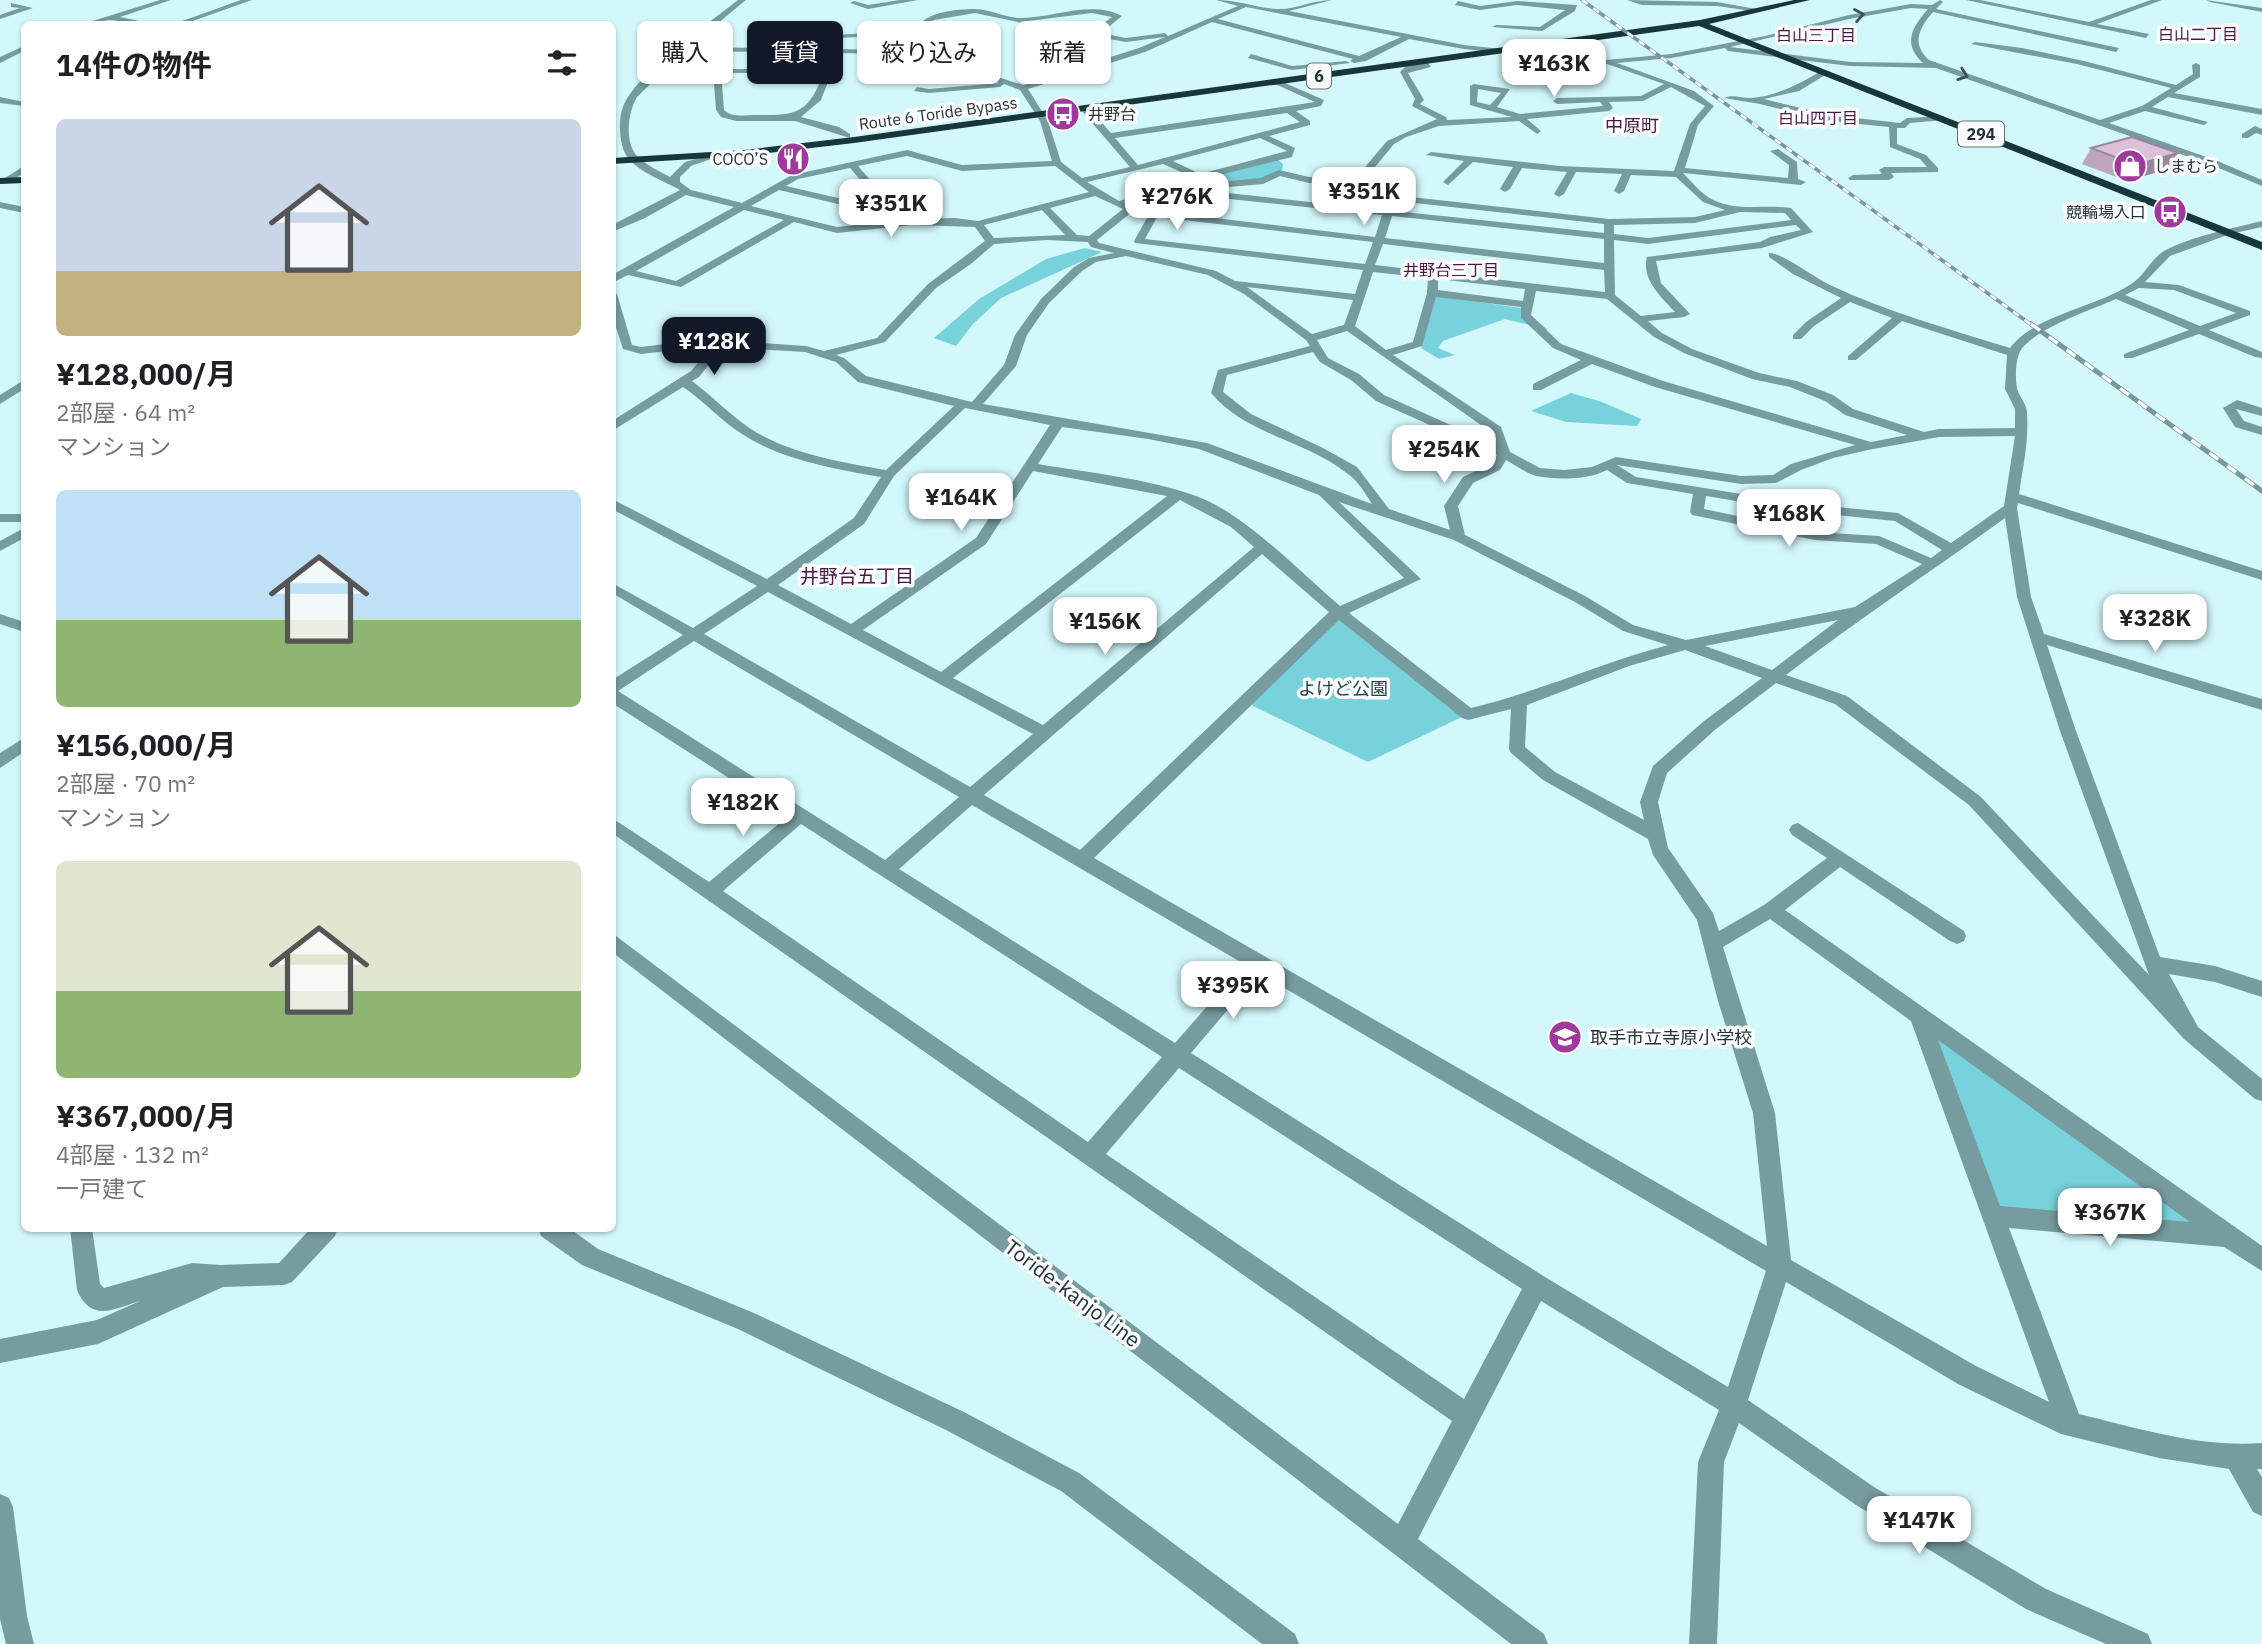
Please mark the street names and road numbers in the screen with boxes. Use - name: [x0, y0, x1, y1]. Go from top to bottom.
- road number: 6: [1307, 64, 1331, 88]
- street label: Route 6 Toride Bypass: [857, 92, 1019, 134]
- road number: 294: [1958, 122, 2004, 146]
- street label: Toride-kanjo Line: [999, 1233, 1147, 1353]

